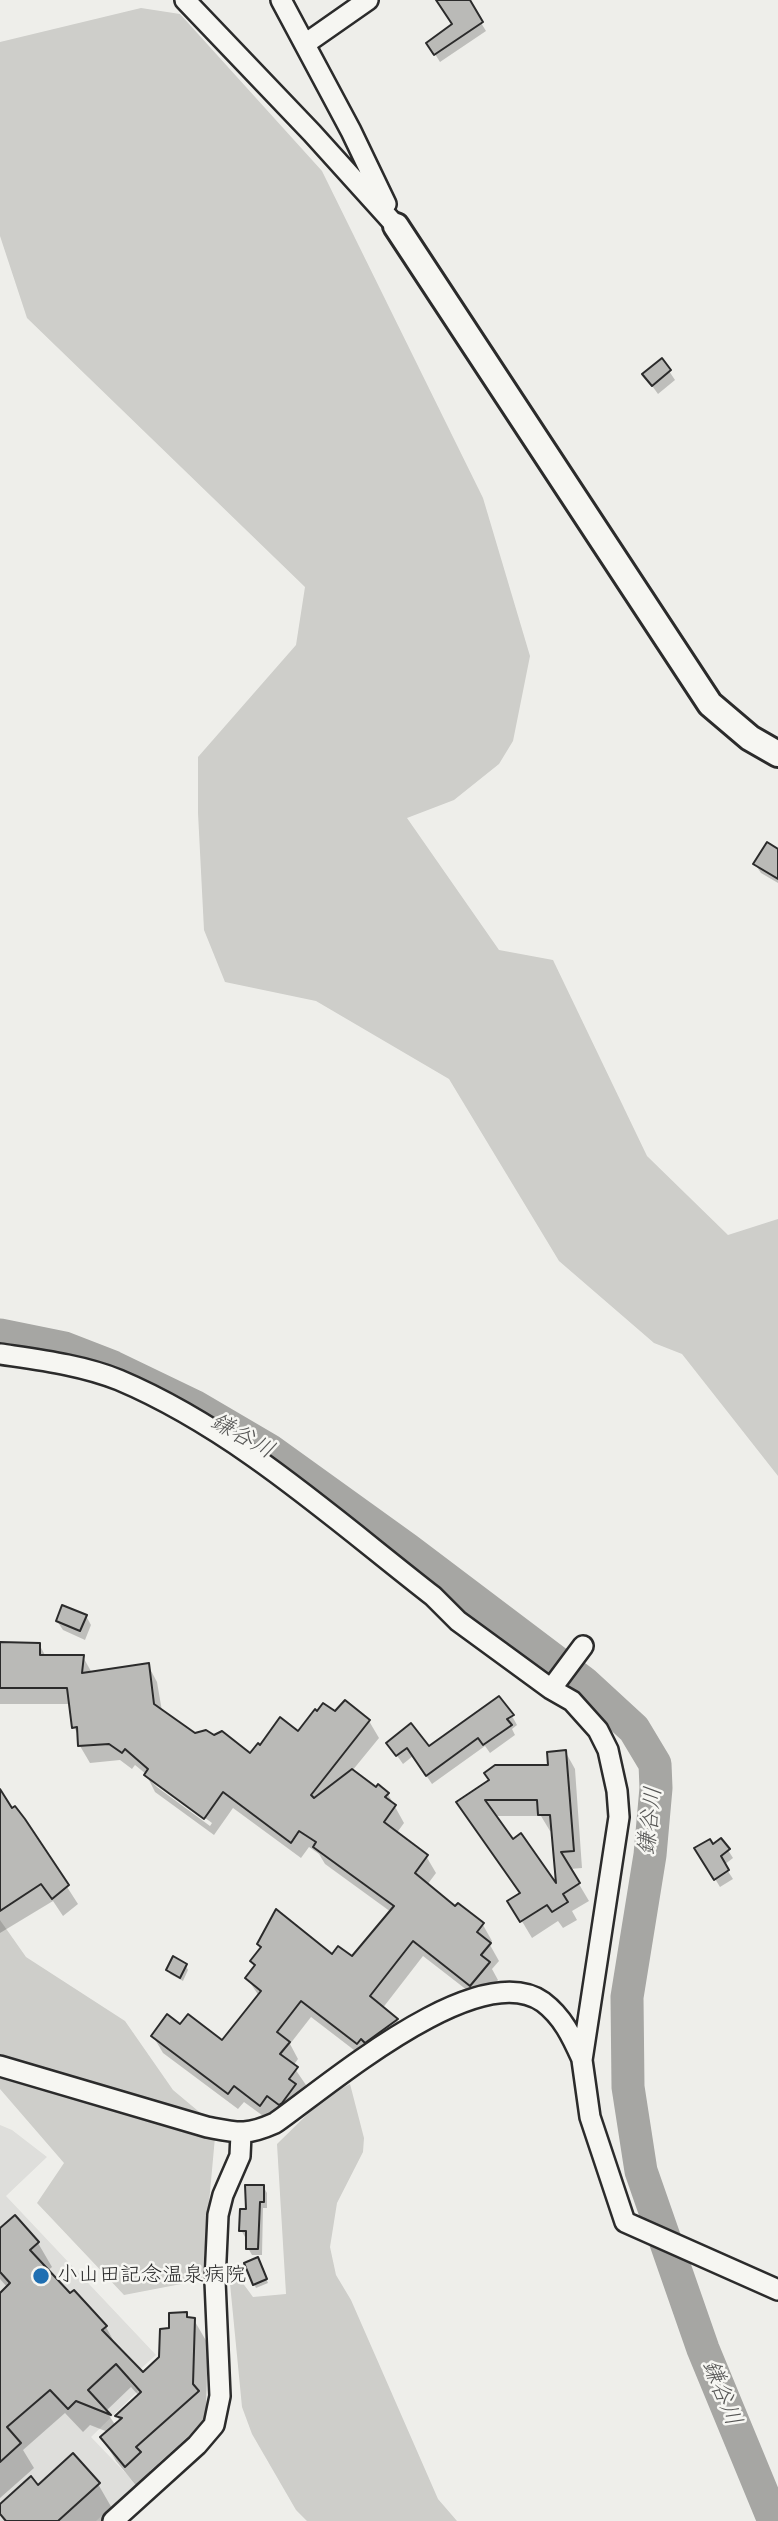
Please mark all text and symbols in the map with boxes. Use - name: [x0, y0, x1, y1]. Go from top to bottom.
- water label: 鎌谷川: [205, 1408, 279, 1466]
- water label: 鎌谷川: [634, 1785, 668, 1857]
- place label: 小山田記念温泉病院: [57, 2263, 246, 2289]
- marker: 小山田記念温泉病院: [31, 2266, 51, 2286]
- water label: 鎌谷川: [695, 2356, 747, 2430]

